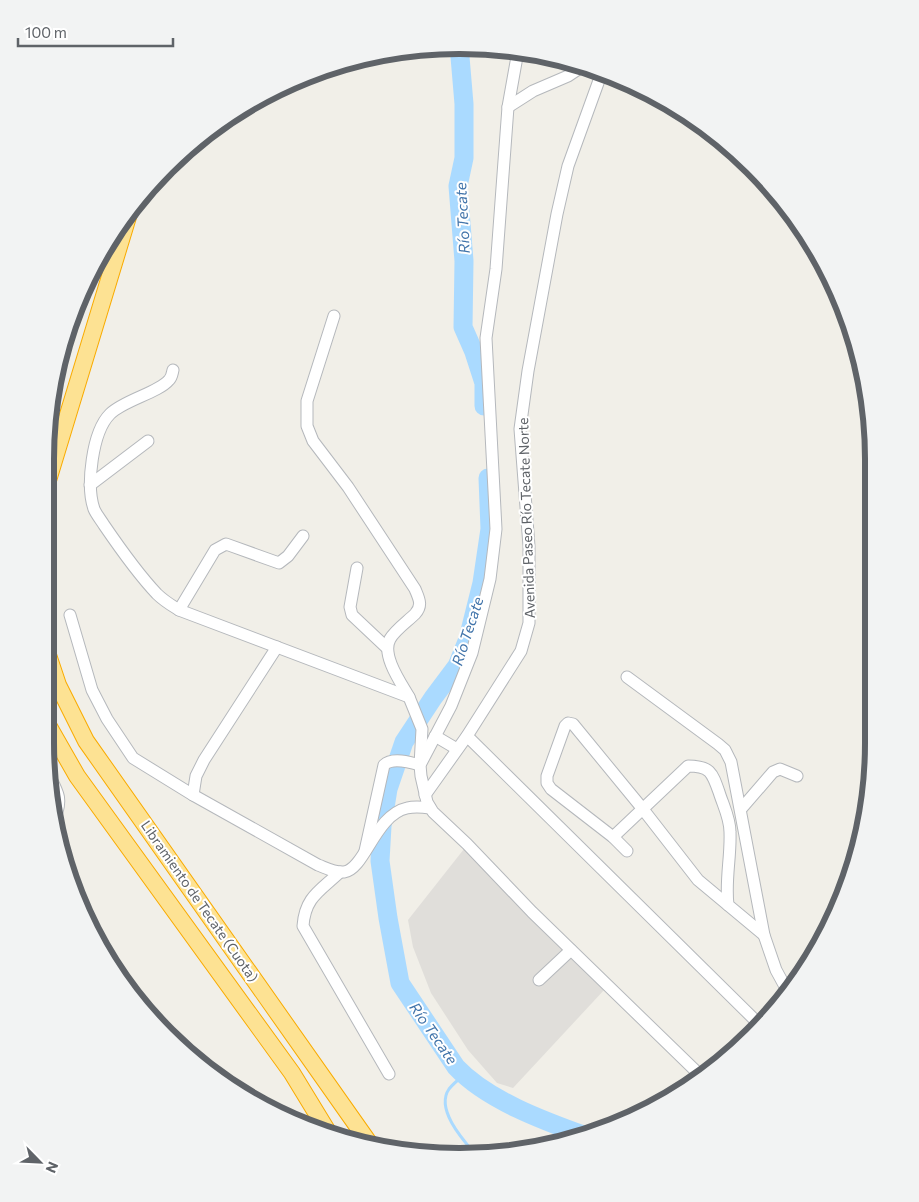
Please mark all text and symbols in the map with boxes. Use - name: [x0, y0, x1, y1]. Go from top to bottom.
- scale bar: [18, 15, 172, 47]
- text: 100 m: [25, 23, 67, 41]
- water label: Río Tecate: [451, 182, 473, 254]
- street label: Avenida Paseo Río Tecate Norte: [514, 417, 538, 619]
- water label: Río Tecate: [447, 594, 487, 668]
- street label: Libramiento de Tecate (Cuota): [138, 817, 262, 985]
- water label: Río Tecate: [406, 999, 462, 1067]
- north arrow: [15, 1137, 65, 1187]
- text: N: [42, 1159, 62, 1176]

